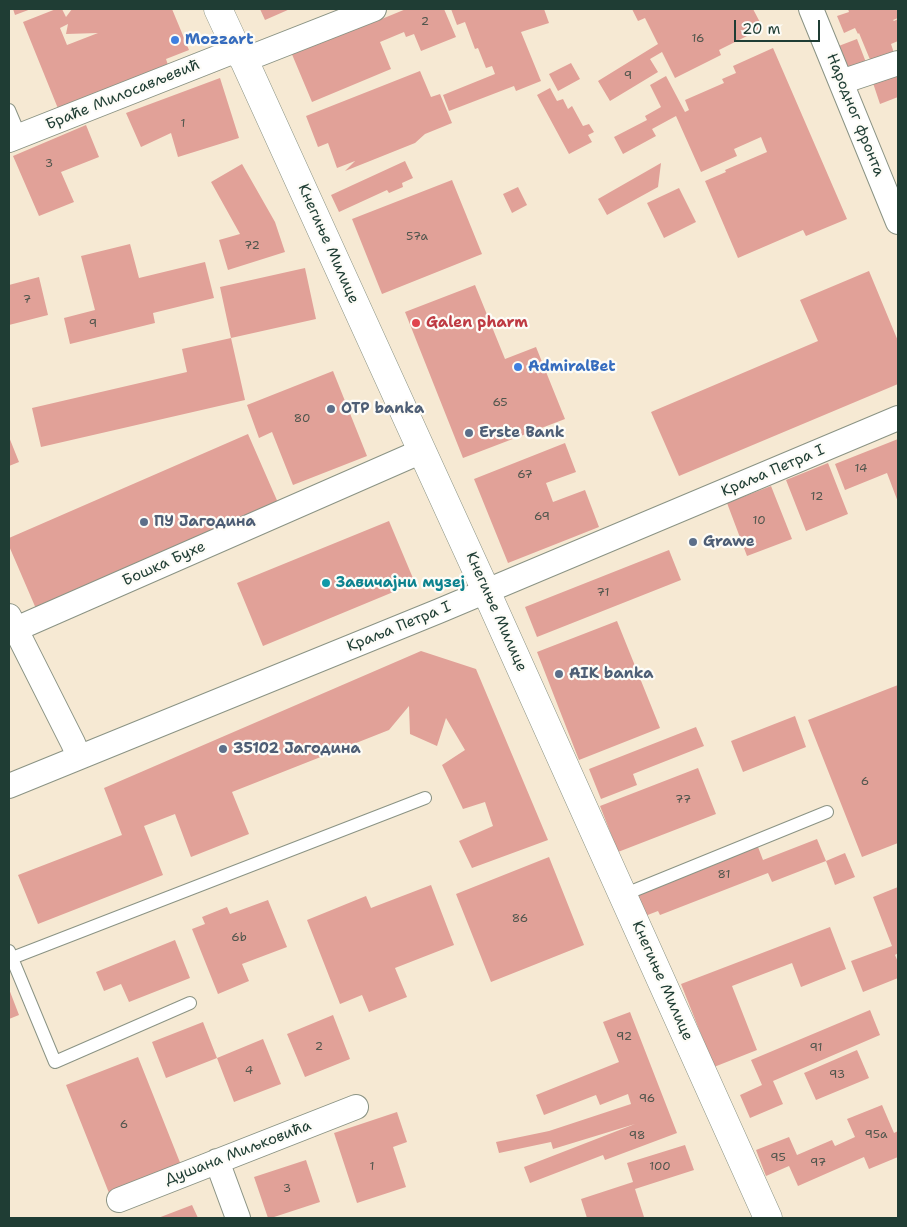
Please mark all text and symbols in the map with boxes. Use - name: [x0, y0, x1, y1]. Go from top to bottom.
- scale bar: [737, 10, 823, 42]
- house number: 2: [421, 15, 429, 29]
- text: 20 m: [742, 19, 781, 39]
- place label: Mozzart: [185, 31, 254, 49]
- house number: 16: [691, 32, 705, 46]
- marker: Mozzart: [169, 34, 181, 46]
- street label: Народног фронта: [822, 51, 888, 179]
- street label: Браће Милосављевић: [43, 56, 203, 134]
- house number: 9: [624, 69, 632, 83]
- house number: 1: [180, 117, 186, 131]
- house number: 3: [45, 157, 53, 171]
- street label: Кнегиње Милице: [294, 181, 362, 307]
- house number: 57a: [406, 230, 428, 244]
- house number: 72: [244, 239, 260, 253]
- house number: 7: [23, 293, 31, 307]
- place label: Galen pharm: [426, 314, 528, 332]
- house number: 9: [89, 317, 97, 331]
- marker: Galen pharm: [410, 317, 422, 329]
- place label: AdmiralBet: [528, 358, 616, 376]
- marker: AdmiralBet: [512, 361, 524, 373]
- house number: 65: [492, 396, 508, 410]
- place label: OTP banka: [341, 400, 424, 418]
- marker: OTP banka: [325, 403, 337, 415]
- house number: 80: [294, 412, 310, 426]
- place label: Erste Bank: [479, 424, 565, 442]
- marker: Erste Bank: [463, 427, 475, 439]
- street label: Краља Петра I: [719, 441, 827, 501]
- house number: 14: [855, 462, 867, 476]
- house number: 67: [517, 468, 533, 482]
- house number: 12: [811, 490, 823, 504]
- house number: 69: [534, 510, 550, 524]
- place label: ПУ Јагодина: [154, 513, 256, 531]
- house number: 10: [752, 514, 766, 528]
- marker: ПУ Јагодина: [138, 516, 150, 528]
- place label: Grawe: [703, 533, 755, 551]
- marker: Grawe: [687, 536, 699, 548]
- street label: Бошка Бухе: [120, 538, 208, 590]
- street label: Кнегиње Милице: [462, 549, 530, 675]
- place label: Завичајни музеј: [336, 574, 465, 592]
- marker: Завичајни музеј: [320, 577, 332, 589]
- house number: 71: [597, 586, 609, 600]
- street label: Краља Петра I: [344, 598, 454, 656]
- place label: AIK banka: [569, 665, 653, 683]
- marker: AIK banka: [553, 668, 565, 680]
- place label: 35102 Јагодина: [233, 740, 361, 758]
- marker: 35102 Јагодина: [217, 743, 229, 755]
- house number: 6: [861, 775, 869, 789]
- house number: 77: [675, 793, 691, 807]
- house number: 81: [718, 868, 730, 882]
- house number: 86: [512, 912, 528, 926]
- street label: Кнегиње Милице: [628, 918, 696, 1044]
- house number: 6b: [231, 931, 247, 945]
- house number: 92: [616, 1030, 632, 1044]
- house number: 2: [315, 1040, 323, 1054]
- house number: 91: [809, 1041, 823, 1055]
- house number: 4: [245, 1064, 253, 1078]
- house number: 93: [829, 1068, 845, 1082]
- house number: 96: [639, 1092, 655, 1106]
- street label: Душана Миљковића: [162, 1117, 314, 1189]
- house number: 6: [120, 1118, 128, 1132]
- house number: 95a: [864, 1128, 888, 1142]
- house number: 98: [629, 1129, 645, 1143]
- house number: 95: [770, 1151, 786, 1165]
- house number: 97: [810, 1156, 826, 1170]
- house number: 1: [369, 1160, 375, 1174]
- house number: 100: [649, 1160, 671, 1174]
- house number: 3: [283, 1182, 291, 1196]

